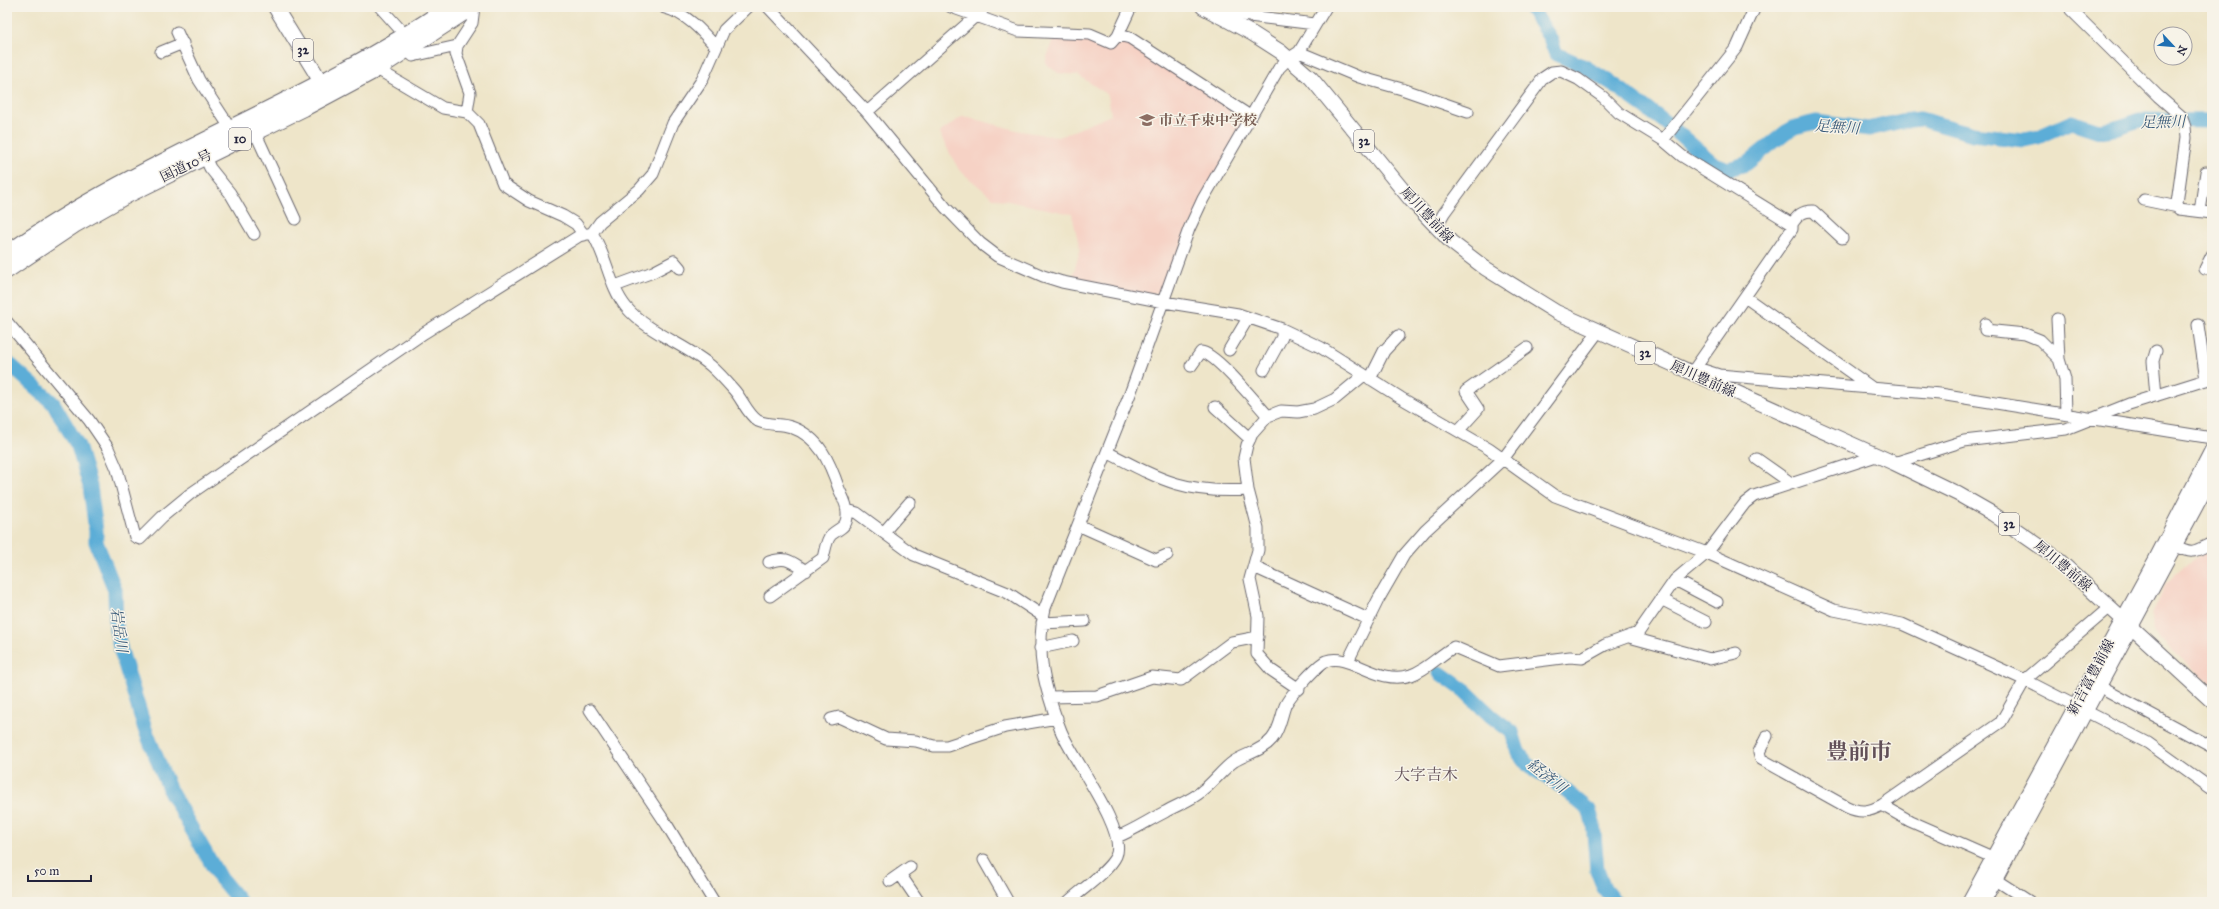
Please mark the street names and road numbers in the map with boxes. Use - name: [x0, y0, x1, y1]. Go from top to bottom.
- road number: 32: [293, 39, 313, 61]
- road number: 10: [229, 128, 251, 150]
- road number: 32: [1354, 130, 1374, 152]
- street label: 国道10号: [157, 146, 215, 186]
- street label: 犀川豊前線: [1397, 184, 1457, 246]
- road number: 32: [1635, 342, 1655, 364]
- street label: 犀川豊前線: [1668, 357, 1738, 401]
- road number: 32: [1999, 513, 2019, 535]
- street label: 犀川豊前線: [2031, 537, 2095, 595]
- street label: 新吉富豊前線: [2064, 636, 2118, 718]

